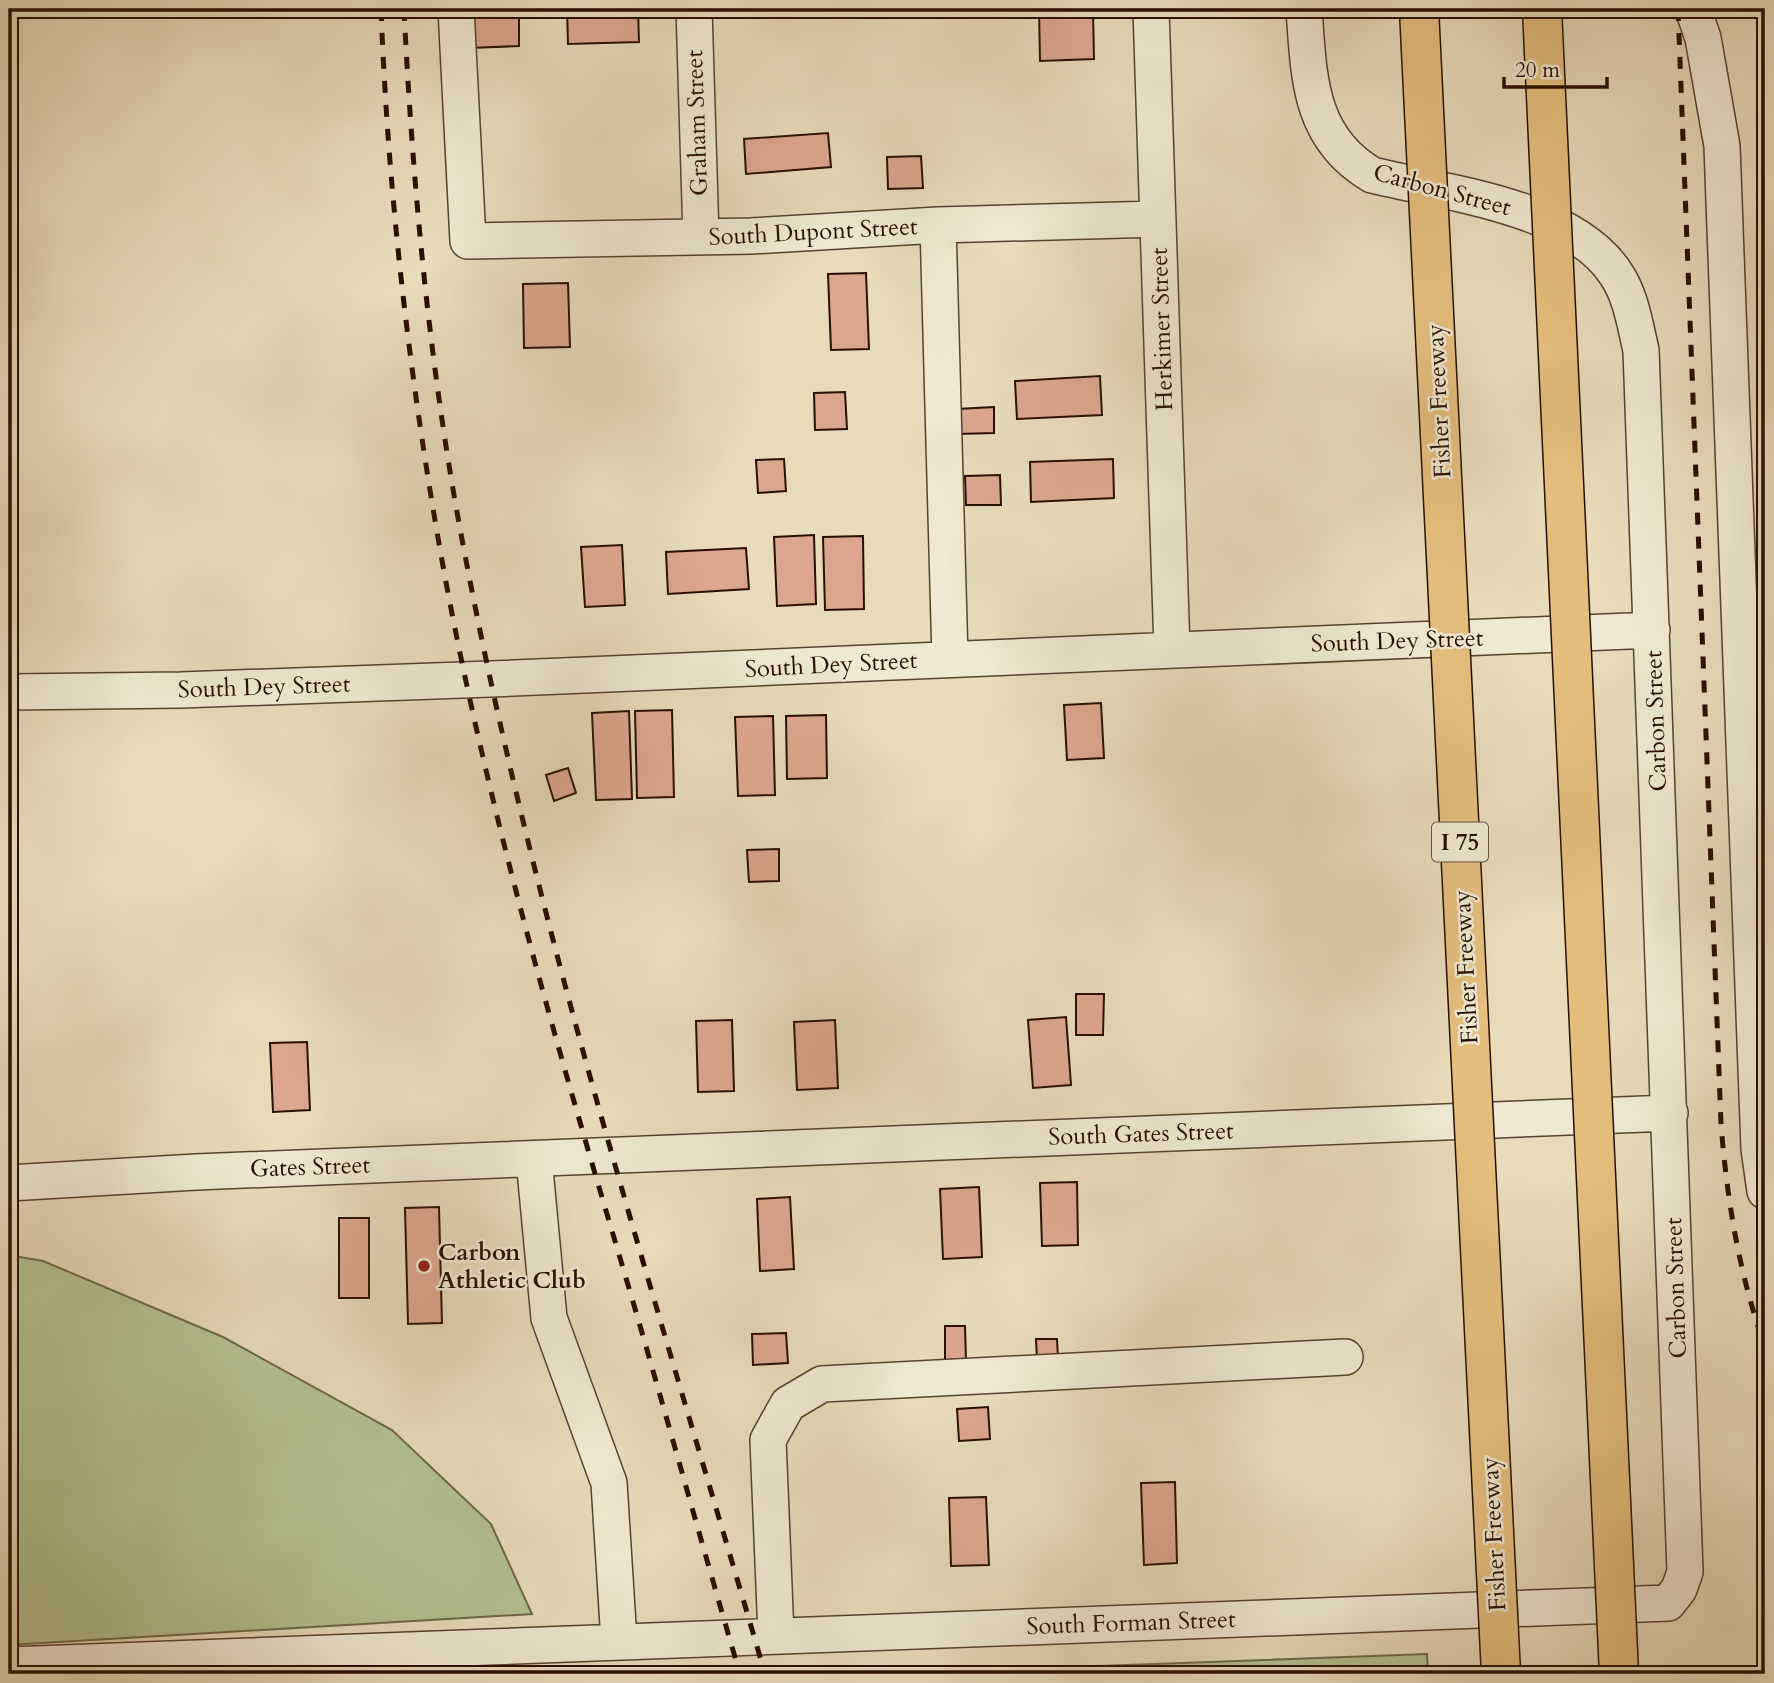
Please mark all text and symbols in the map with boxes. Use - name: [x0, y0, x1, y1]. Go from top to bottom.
- scale bar: [1504, 46, 1608, 90]
- street label: Graham Street: [678, 49, 716, 197]
- text: 20 m: [1515, 56, 1560, 85]
- street label: Carbon Street: [1370, 156, 1515, 224]
- street label: South Dupont Street: [708, 210, 919, 254]
- street label: Herkimer Street: [1143, 246, 1181, 411]
- street label: Fisher Freeway: [1418, 323, 1460, 479]
- street label: South Dey Street: [1310, 621, 1484, 661]
- street label: South Dey Street: [744, 644, 918, 686]
- street label: Carbon Street: [1637, 649, 1675, 792]
- street label: South Dey Street: [177, 667, 351, 707]
- road number: I 75: [1432, 822, 1488, 862]
- street label: Fisher Freeway: [1445, 889, 1487, 1045]
- street label: South Gates Street: [1048, 1114, 1235, 1154]
- street label: Gates Street: [249, 1148, 371, 1186]
- street label: Carbon Street: [1657, 1216, 1695, 1359]
- place label: Carbon Athletic Club: [438, 1236, 586, 1297]
- marker: Carbon Athletic Club: [416, 1258, 432, 1274]
- street label: Fisher Freeway: [1473, 1456, 1515, 1612]
- street label: South Forman Street: [1026, 1603, 1237, 1643]

